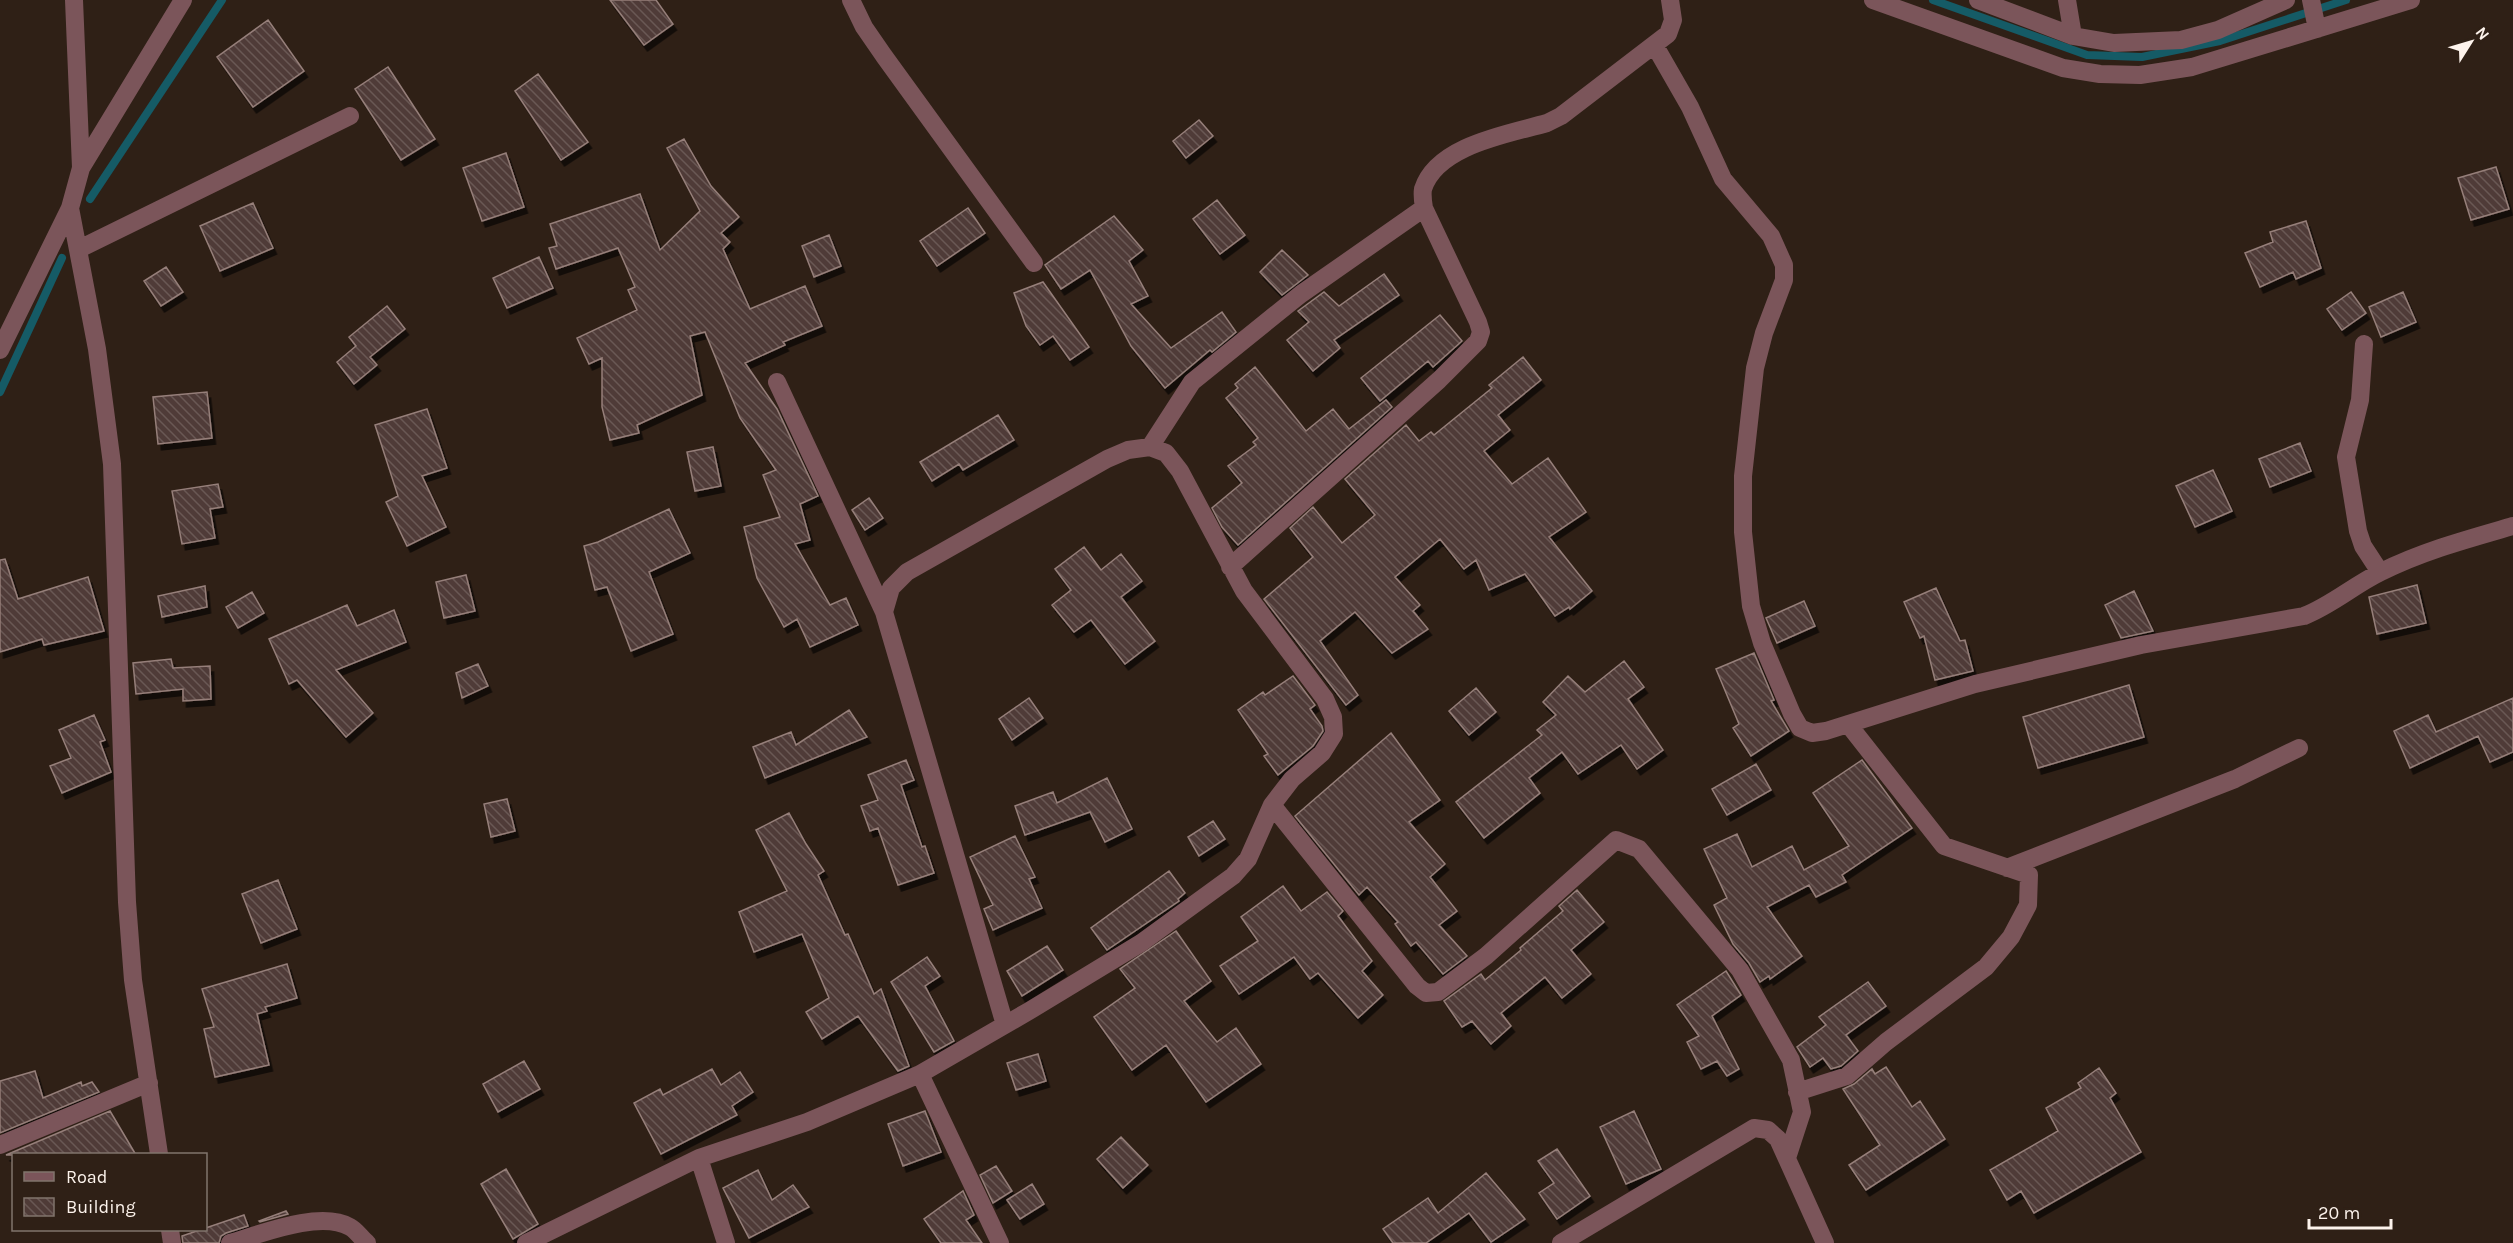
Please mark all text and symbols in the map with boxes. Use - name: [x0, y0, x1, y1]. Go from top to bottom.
- north arrow: [2441, 12, 2501, 72]
- text: N: [2472, 23, 2494, 44]
- legend: [12, 1153, 207, 1231]
- text: Road: [66, 1166, 107, 1188]
- scale bar: [2309, 1192, 2392, 1230]
- text: Building: [66, 1196, 136, 1218]
- text: 20 m: [2318, 1202, 2360, 1224]

